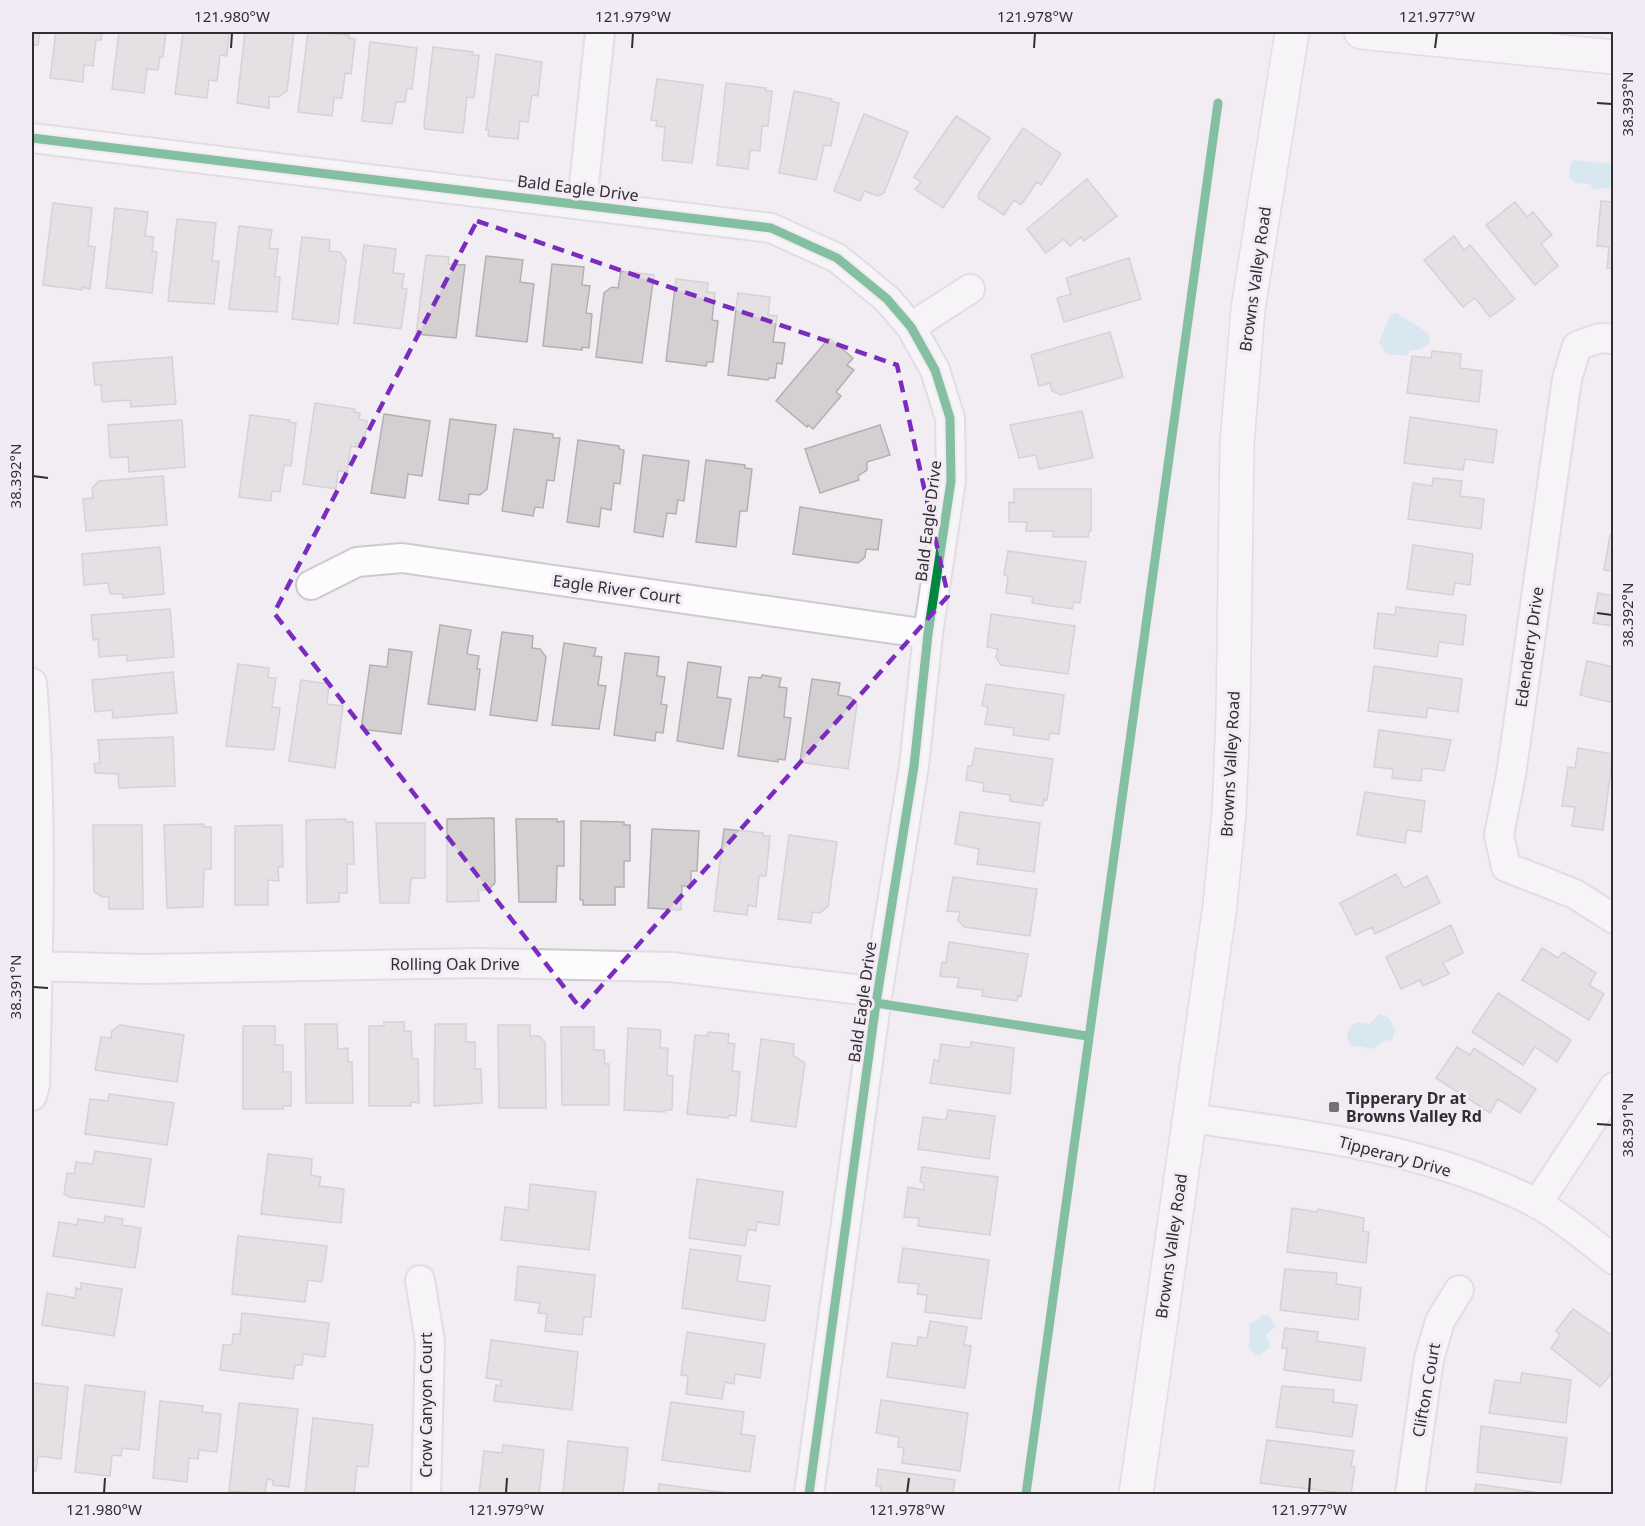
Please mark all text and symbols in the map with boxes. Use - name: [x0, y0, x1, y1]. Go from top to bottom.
- text: 121.980°W: [194, 6, 270, 26]
- text: 121.979°W: [595, 6, 671, 26]
- text: 121.978°W: [997, 6, 1073, 26]
- text: 121.977°W: [1399, 6, 1475, 26]
- text: 38.393°N: [1617, 72, 1637, 136]
- street label: Bald Eagle Drive: [516, 170, 640, 206]
- street label: Browns Valley Road: [1234, 205, 1276, 353]
- text: 38.392°N: [5, 444, 25, 508]
- street label: Bald Eagle Drive: [910, 459, 946, 583]
- street label: Eagle River Court: [552, 569, 683, 609]
- text: 38.392°N: [1617, 583, 1637, 647]
- street label: Edenderry Drive: [1510, 585, 1548, 709]
- street label: Browns Valley Road: [1215, 690, 1245, 838]
- street label: Bald Eagle Drive: [843, 940, 881, 1064]
- street label: Rolling Oak Drive: [390, 953, 520, 975]
- text: 38.391°N: [5, 955, 25, 1019]
- place label: Tipperary Dr at Browns Valley Rd: [1346, 1087, 1482, 1127]
- text: 38.391°N: [1617, 1093, 1637, 1157]
- marker: Tipperary Dr at Browns Valley Rd: [1327, 1100, 1341, 1114]
- street label: Tipperary Drive: [1336, 1130, 1454, 1182]
- street label: Browns Valley Road: [1150, 1172, 1192, 1320]
- street label: Crow Canyon Court: [415, 1332, 437, 1478]
- street label: Clifton Court: [1407, 1341, 1445, 1439]
- text: 121.980°W: [66, 1499, 142, 1519]
- text: 121.979°W: [468, 1499, 544, 1519]
- text: 121.978°W: [869, 1499, 945, 1519]
- text: 121.977°W: [1271, 1499, 1347, 1519]

